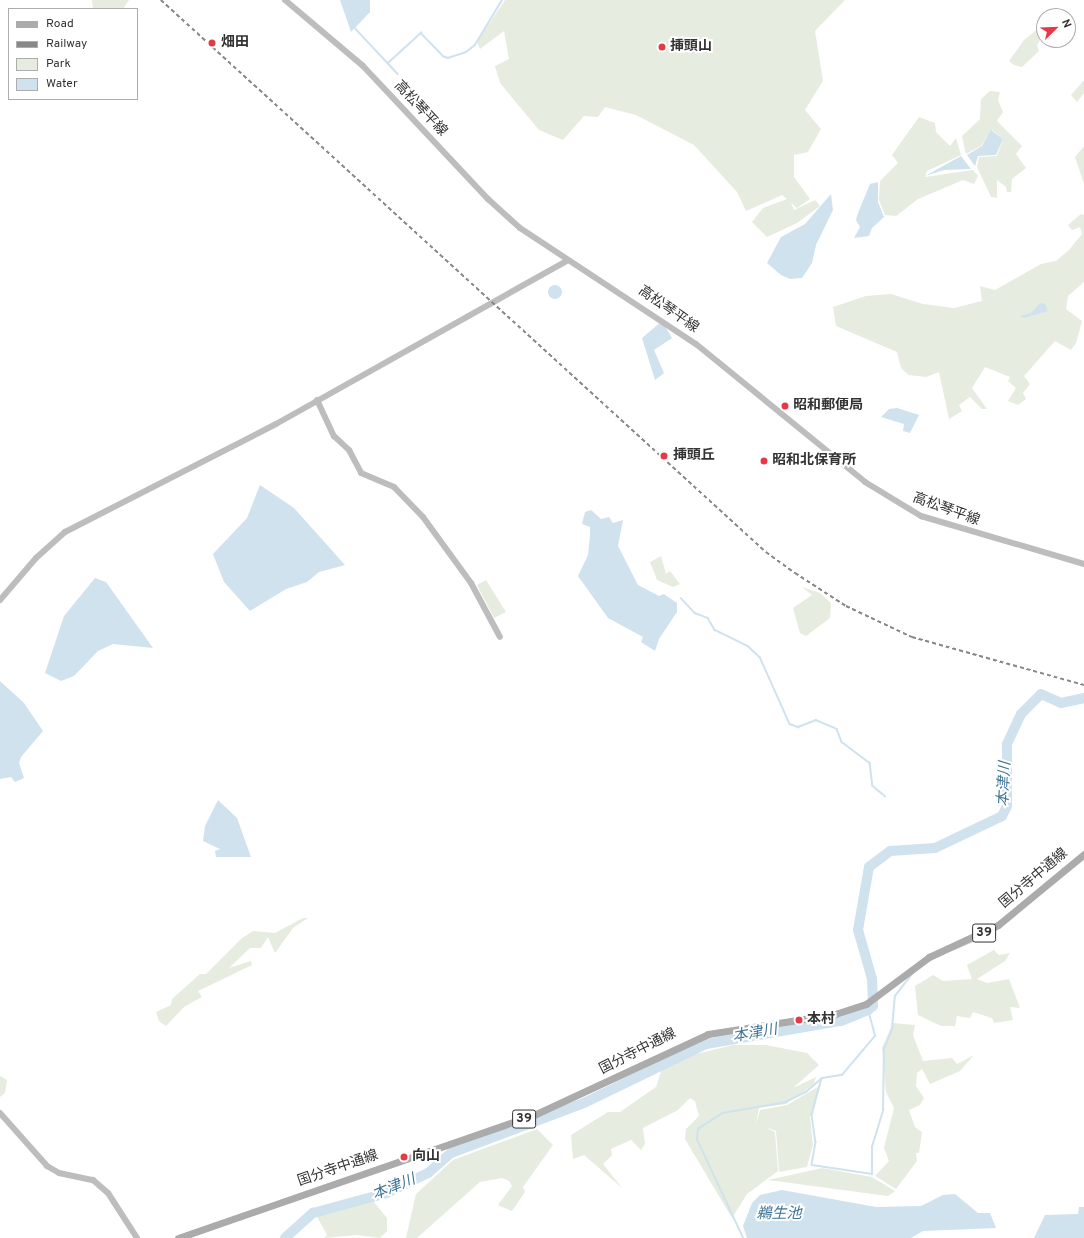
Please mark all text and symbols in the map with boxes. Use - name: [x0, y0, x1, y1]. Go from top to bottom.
- legend: [8, 8, 138, 100]
- north arrow: [1036, 8, 1076, 48]
- text: Road: [46, 16, 74, 32]
- text: N: [1058, 17, 1074, 30]
- place label: 畑田: [221, 35, 249, 51]
- text: Railway: [46, 36, 87, 52]
- marker: 畑田: [206, 37, 218, 49]
- place label: 挿頭山: [670, 39, 712, 55]
- marker: 挿頭山: [657, 42, 667, 52]
- text: Park: [46, 56, 71, 72]
- text: Water: [46, 76, 78, 92]
- street label: 高松琴平線: [390, 78, 450, 140]
- street label: 高松琴平線: [635, 283, 701, 337]
- place label: 昭和郵便局: [793, 398, 863, 414]
- marker: 昭和郵便局: [780, 401, 790, 411]
- place label: 挿頭丘: [673, 448, 715, 464]
- marker: 挿頭丘: [658, 450, 670, 462]
- place label: 昭和北保育所: [772, 453, 856, 469]
- marker: 昭和北保育所: [759, 456, 769, 466]
- street label: 高松琴平線: [910, 490, 982, 530]
- water label: 本津川: [995, 761, 1015, 807]
- street label: 国分寺中通線: [996, 846, 1072, 912]
- road number: 39: [972, 922, 996, 944]
- place label: 本村: [807, 1012, 835, 1028]
- marker: 本村: [794, 1015, 804, 1025]
- water label: 本津川: [731, 1021, 779, 1047]
- street label: 国分寺中通線: [597, 1025, 679, 1079]
- road number: 39: [512, 1108, 536, 1130]
- street label: 国分寺中通線: [296, 1147, 380, 1191]
- place label: 向山: [412, 1149, 440, 1165]
- marker: 向山: [399, 1152, 409, 1162]
- water label: 本津川: [370, 1171, 418, 1205]
- water label: 鵜生池: [757, 1206, 801, 1224]

